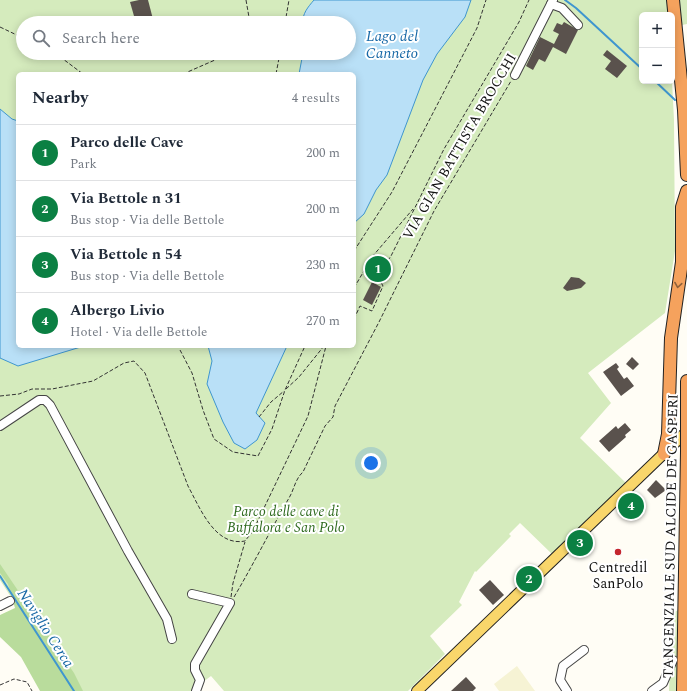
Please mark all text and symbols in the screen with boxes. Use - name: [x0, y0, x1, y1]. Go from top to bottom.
- map controls: [639, 12, 675, 84]
- button: +: [639, 12, 675, 48]
- search box: [16, 16, 356, 60]
- water label: Lago del Canneto: [366, 25, 418, 65]
- icon: search: [30, 27, 52, 49]
- text: Search here: [62, 27, 140, 50]
- button: −: [639, 48, 675, 84]
- street label: VIA GIAN BATTISTA BROCCHI: [397, 49, 522, 243]
- text: Nearby: [32, 85, 88, 111]
- text: 4 results: [292, 88, 340, 108]
- text: Parco delle Cave: [70, 131, 183, 154]
- text: 1: [41, 143, 49, 163]
- text: 200 m: [306, 143, 340, 163]
- text: Park: [70, 154, 97, 174]
- text: Via Bettole n 31: [70, 187, 182, 210]
- text: 2: [41, 199, 49, 219]
- text: 200 m: [306, 199, 340, 219]
- text: Bus stop · Via delle Bettole: [70, 210, 224, 230]
- text: Via Bettole n 54: [70, 243, 182, 266]
- pin: 1: [365, 254, 391, 284]
- text: 3: [41, 255, 49, 275]
- text: 230 m: [306, 255, 340, 275]
- text: Bus stop · Via delle Bettole: [70, 266, 224, 286]
- one-way arrow: [674, 282, 683, 288]
- text: Albergo Livio: [70, 299, 164, 322]
- text: 4: [41, 311, 49, 331]
- text: 270 m: [306, 311, 340, 331]
- text: Hotel · Via delle Bettole: [70, 322, 207, 342]
- street label: TANGENZIALE SUD ALCIDE DE GASPERI: [658, 394, 683, 678]
- your location: [361, 453, 381, 473]
- pin: 4: [618, 491, 644, 521]
- park label: Parco delle cave di Buffalora e San Polo: [227, 501, 345, 538]
- pin: 3: [567, 528, 593, 558]
- marker: Centredil SanPolo: [613, 547, 623, 557]
- place label: Centredil SanPolo: [589, 557, 647, 594]
- pin: 2: [516, 564, 542, 594]
- water label: Naviglio Cerca: [11, 584, 80, 673]

